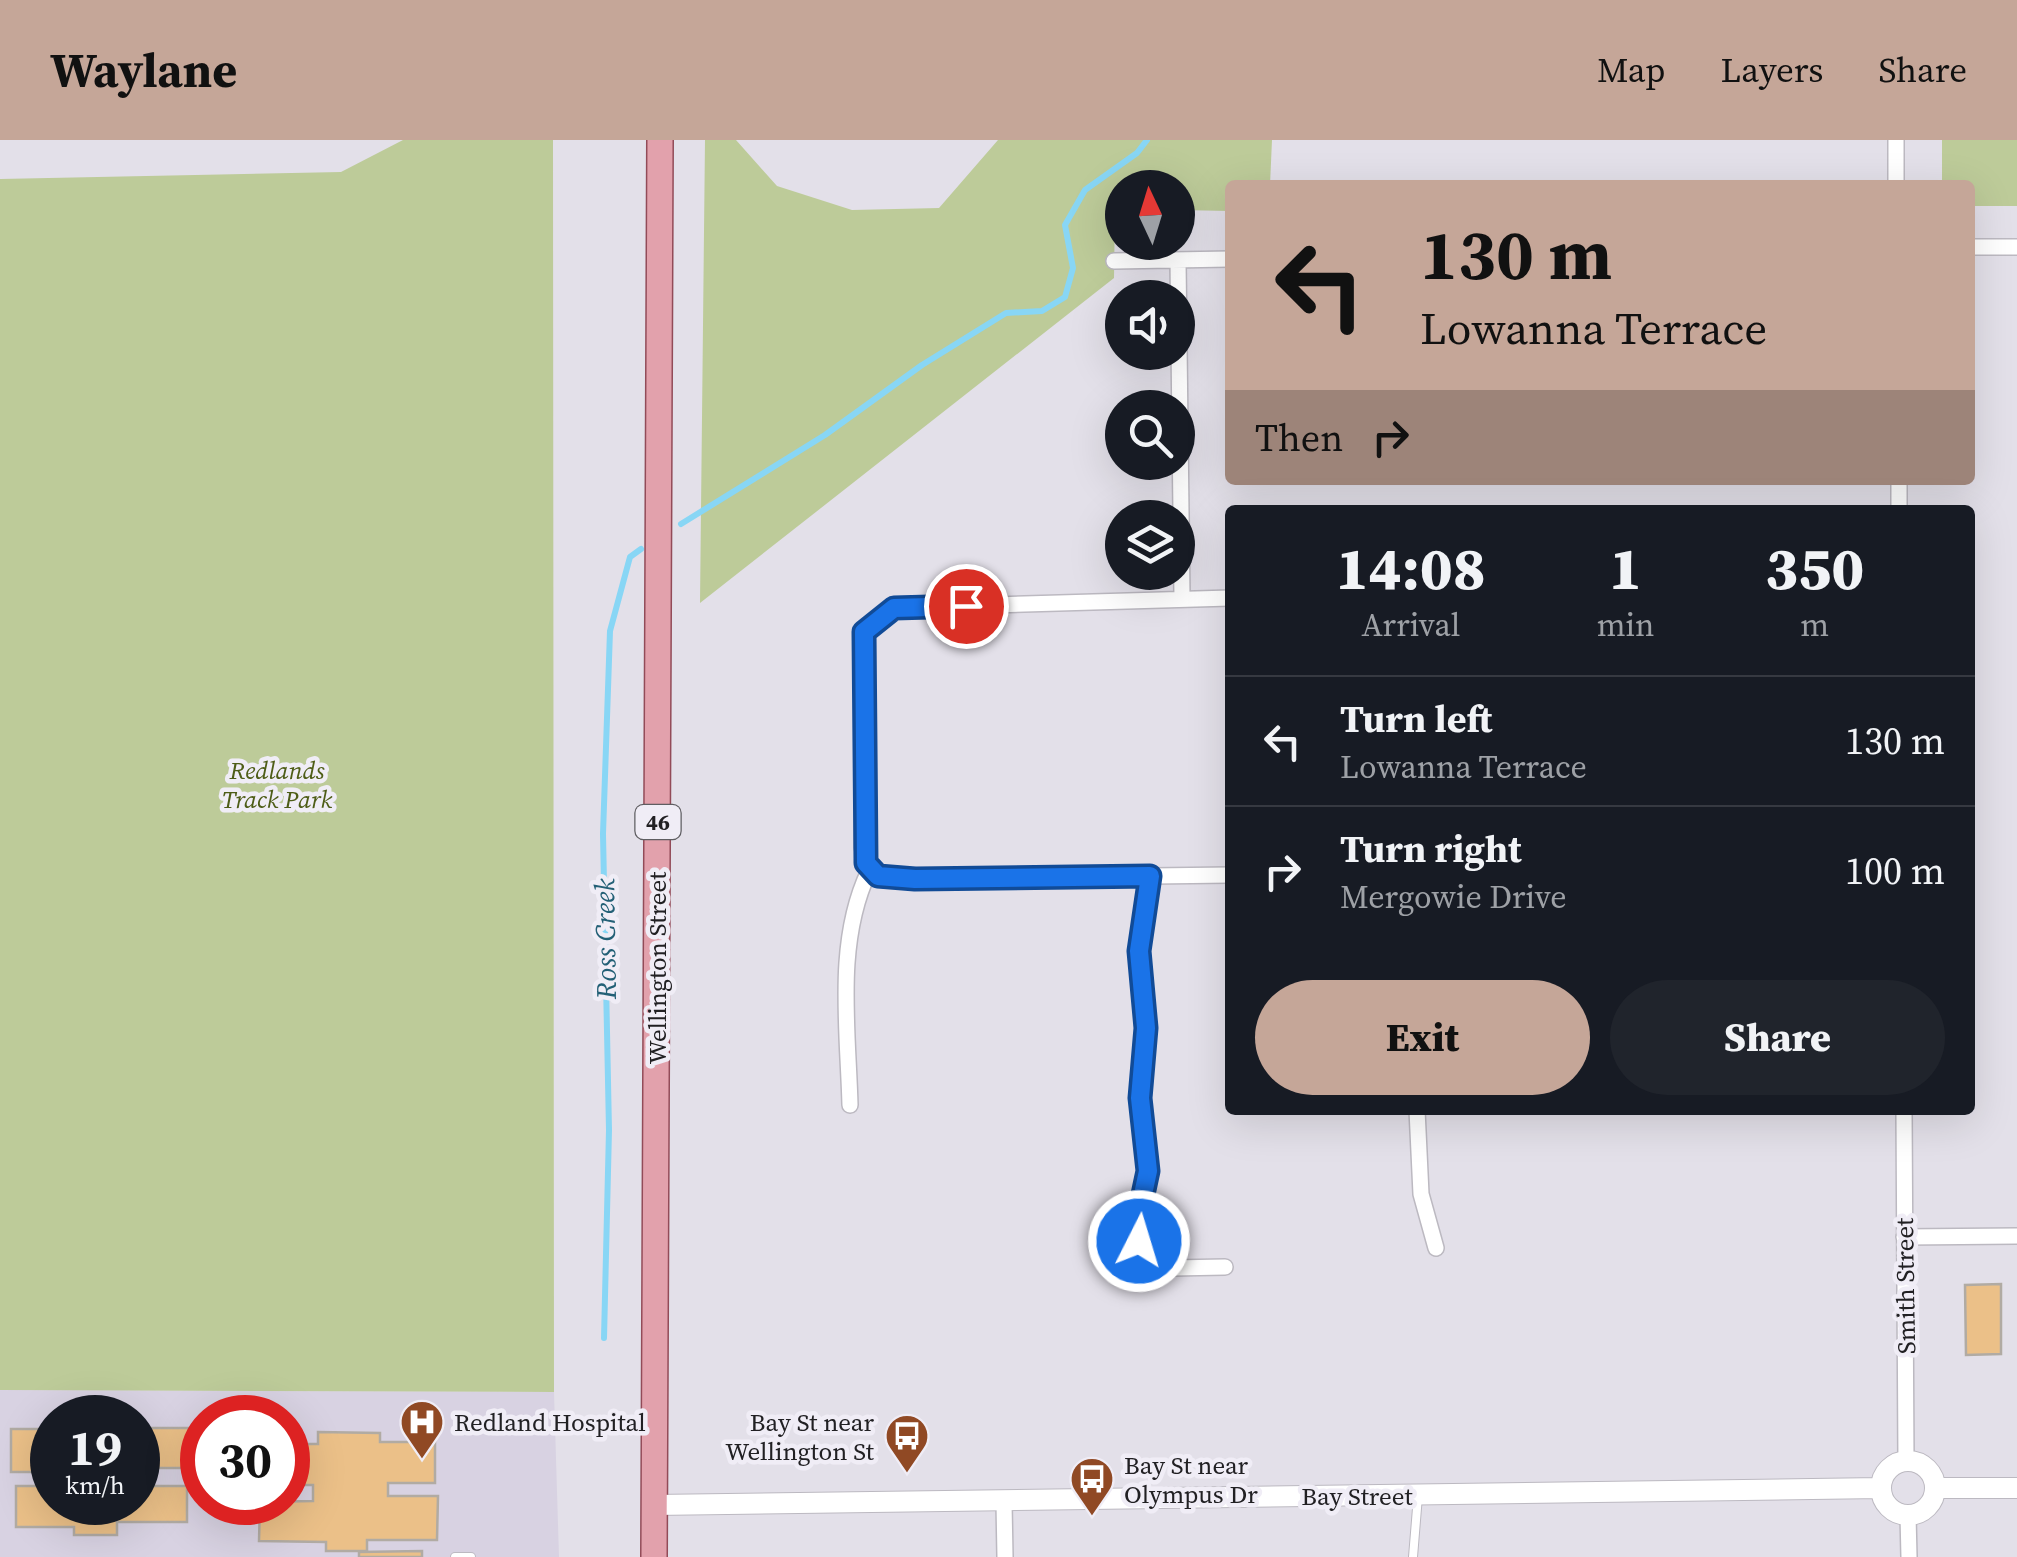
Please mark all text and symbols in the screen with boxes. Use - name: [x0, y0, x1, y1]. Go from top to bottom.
- text: Waylane: [50, 37, 237, 103]
- text: Map: [1597, 46, 1665, 94]
- text: Layers: [1720, 46, 1823, 94]
- text: Share: [1878, 46, 1967, 94]
- north arrow: [1105, 170, 1195, 260]
- map controls: [1105, 170, 1195, 590]
- text: 130 m: [1420, 206, 1612, 302]
- icon: left: [1255, 220, 1385, 350]
- button: sound: [1105, 280, 1195, 370]
- text: Lowanna Terrace: [1420, 297, 1767, 359]
- button: search: [1105, 390, 1195, 480]
- icon: right: [1363, 410, 1418, 465]
- text: Then: [1255, 412, 1343, 464]
- button: layers: [1105, 500, 1195, 590]
- text: 14:08: [1336, 527, 1486, 609]
- text: 1: [1609, 527, 1642, 609]
- text: 350: [1765, 527, 1864, 609]
- pin: [924, 564, 1009, 649]
- icon: arrive: [939, 579, 994, 634]
- text: Arrival: [1361, 603, 1460, 647]
- text: min: [1597, 603, 1654, 647]
- text: m: [1800, 603, 1829, 647]
- text: Turn left: [1340, 693, 1492, 745]
- icon: left: [1255, 714, 1310, 769]
- text: 130 m: [1845, 715, 1945, 767]
- text: Lowanna Terrace: [1340, 745, 1587, 789]
- park label: Redlands Track Park: [222, 753, 332, 816]
- road number: 46: [636, 805, 680, 839]
- text: Turn right: [1340, 823, 1522, 875]
- icon: right: [1255, 844, 1310, 899]
- text: 100 m: [1845, 845, 1945, 897]
- street label: Wellington Street: [640, 871, 674, 1064]
- text: Mergowie Drive: [1340, 875, 1567, 919]
- water label: Ross Creek: [585, 877, 625, 1001]
- button: Exit: [1255, 980, 1590, 1095]
- button: Share: [1610, 980, 1945, 1095]
- position arrow: [1087, 1189, 1191, 1293]
- street label: Smith Street: [1887, 1217, 1923, 1354]
- speed limit sign: 30: [180, 1395, 310, 1525]
- hospital icon: Redland Hospital: [399, 1399, 445, 1460]
- place label: Redland Hospital: [454, 1405, 646, 1439]
- place label: Bay St near Wellington St: [725, 1405, 875, 1468]
- text: 19: [68, 1413, 122, 1482]
- bus stop icon: Bay St near Wellington St: [884, 1413, 930, 1474]
- place label: Bay St near Olympus Dr: [1124, 1448, 1258, 1511]
- bus stop icon: Bay St near Olympus Dr: [1069, 1456, 1115, 1517]
- text: km/h: [65, 1468, 125, 1502]
- street label: Bay Street: [1301, 1479, 1414, 1513]

